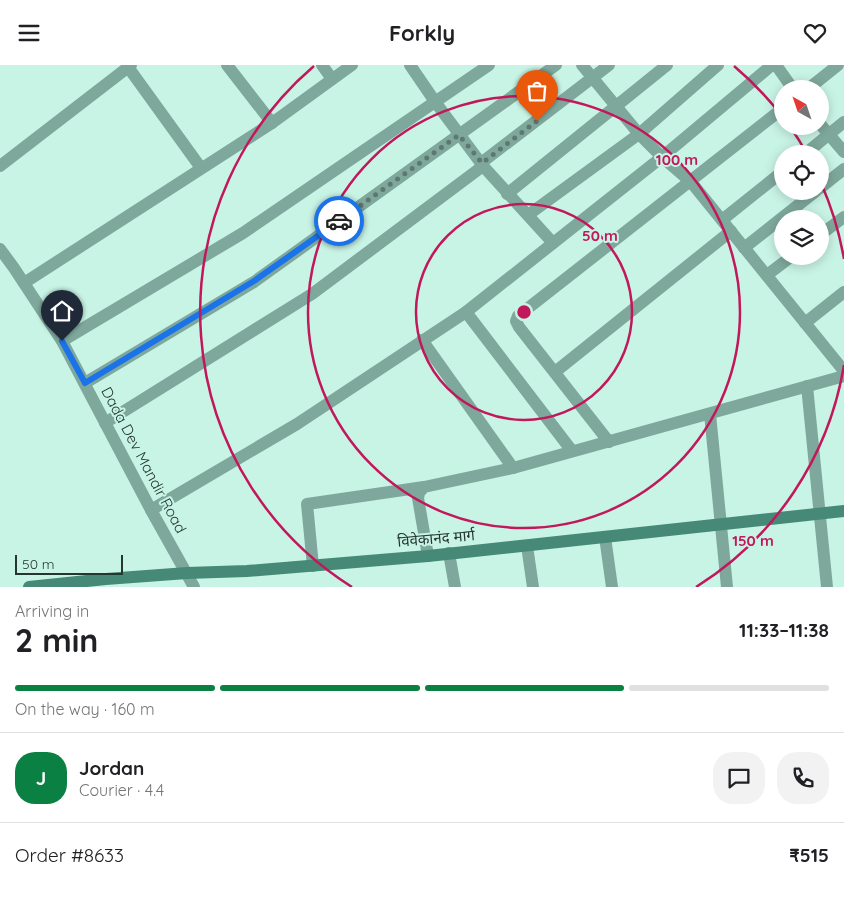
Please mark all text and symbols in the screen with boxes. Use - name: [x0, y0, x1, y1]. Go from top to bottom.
- icon: menu: [15, 19, 43, 47]
- text: Forkly: [389, 19, 455, 47]
- icon: heart: [801, 19, 829, 47]
- pin: [516, 70, 558, 121]
- icon: bag: [523, 77, 551, 105]
- north arrow: [774, 80, 829, 135]
- map controls: [774, 80, 829, 265]
- button: locate: [774, 145, 829, 200]
- text: 100 m: [656, 150, 698, 169]
- courier: [314, 196, 364, 246]
- icon: car: [325, 207, 353, 235]
- button: layers: [774, 210, 829, 265]
- text: 50 m: [582, 226, 618, 245]
- pin: [41, 290, 83, 341]
- icon: home: [48, 297, 76, 325]
- centre of rings: [515, 303, 533, 321]
- street label: Dada Dev Mandir Road: [97, 384, 191, 536]
- street label: विवेकानंद मार्ग: [396, 525, 477, 551]
- text: 150 m: [732, 531, 774, 550]
- scale bar: [15, 552, 122, 575]
- text: 50 m: [22, 555, 55, 573]
- text: Arriving in: [15, 601, 89, 621]
- text: 11:33–11:38: [739, 618, 829, 642]
- text: 2 min: [15, 620, 98, 660]
- text: On the way · 160 m: [15, 699, 155, 719]
- button: chat: [713, 752, 765, 804]
- button: phone: [777, 752, 829, 804]
- text: Jordan: [79, 756, 144, 780]
- text: J: [36, 766, 46, 790]
- text: Courier · 4.4: [79, 780, 164, 800]
- text: Order #8633: [15, 843, 124, 867]
- text: ₹515: [789, 843, 829, 867]

